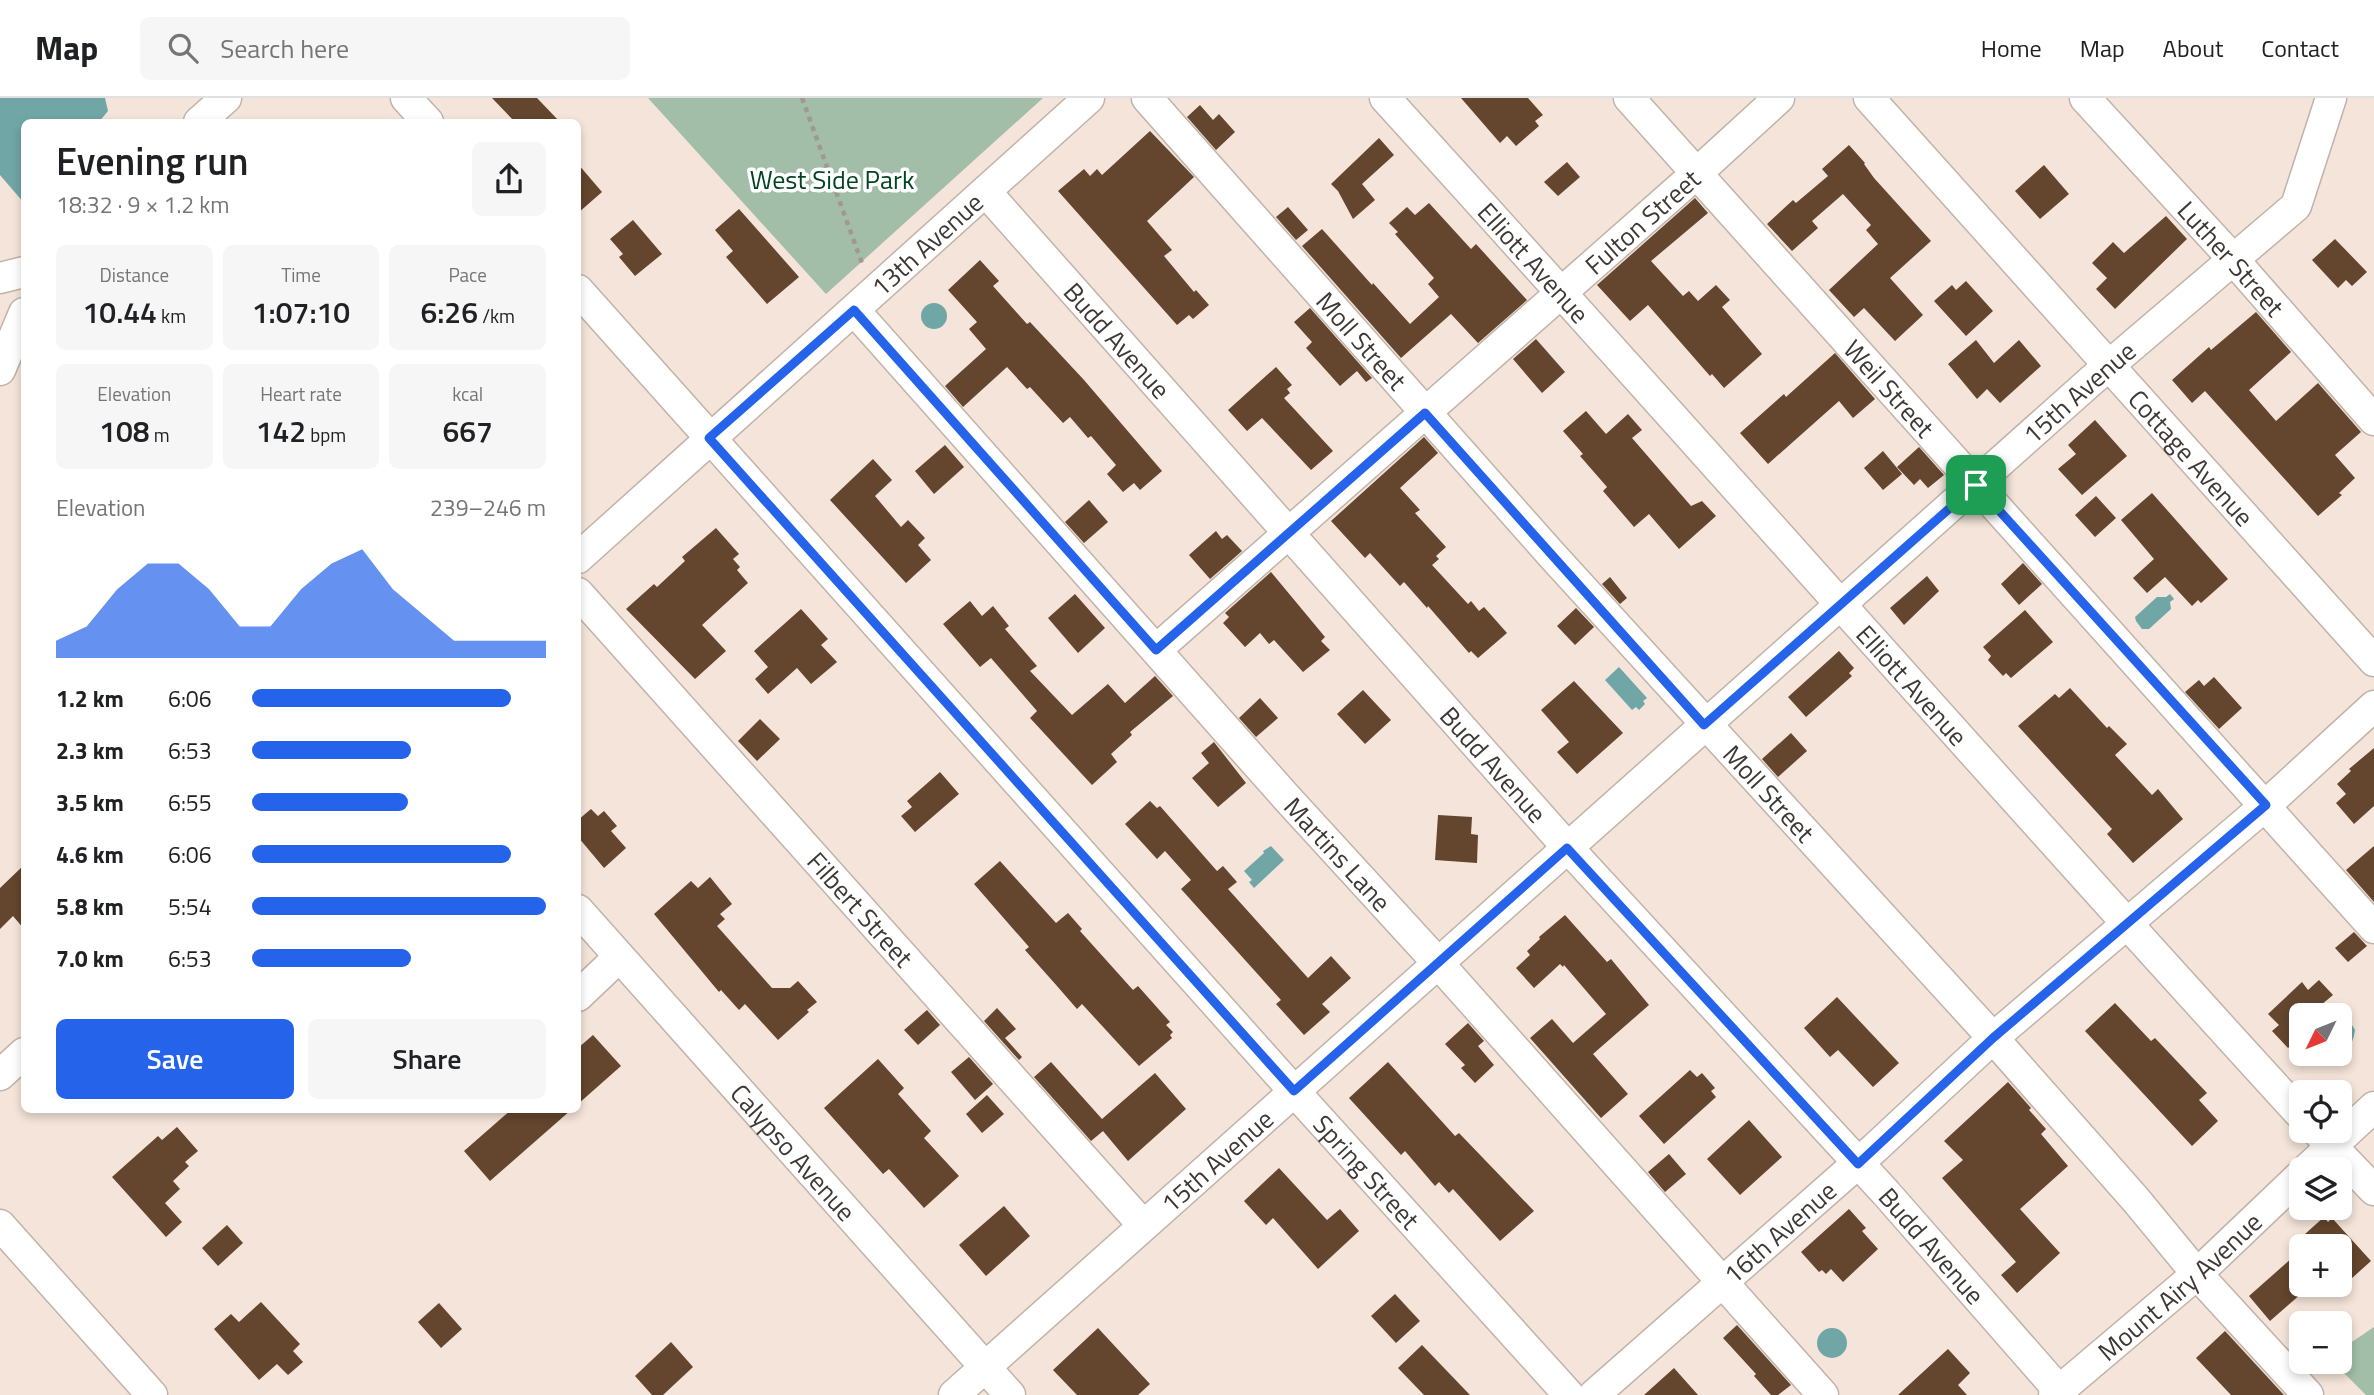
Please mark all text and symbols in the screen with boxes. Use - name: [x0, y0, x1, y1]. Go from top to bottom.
- search box: [140, 17, 630, 80]
- text: Map: [35, 23, 98, 73]
- icon: search: [164, 29, 202, 67]
- text: Search here: [220, 29, 349, 68]
- text: Home: [1981, 30, 2042, 66]
- text: Map: [2080, 30, 2125, 66]
- text: About: [2163, 30, 2223, 66]
- text: Contact: [2261, 30, 2339, 66]
- text: Evening run: [56, 132, 249, 190]
- button: share: [472, 142, 546, 216]
- park label: West Side Park: [750, 160, 914, 199]
- street label: Fulton Street: [1576, 160, 1708, 283]
- street label: 13th Avenue: [862, 183, 991, 305]
- text: 18:32 · 9 × 1.2 km: [56, 187, 230, 222]
- street label: Luther Street: [2169, 192, 2294, 325]
- street label: Elliott Avenue: [1469, 193, 1599, 332]
- text: Distance: [100, 260, 169, 289]
- text: Time: [281, 260, 321, 289]
- text: Pace: [448, 260, 487, 289]
- street label: Budd Avenue: [1055, 273, 1180, 407]
- street label: Moll Street: [1307, 283, 1416, 399]
- text: 10.44: [83, 289, 157, 335]
- text: 1:07:10: [252, 289, 350, 335]
- text: 6:26: [420, 289, 478, 335]
- text: km: [157, 301, 186, 330]
- text: /km: [478, 301, 515, 330]
- street label: Weil Street: [1835, 330, 1944, 446]
- street label: 15th Avenue: [2014, 332, 2144, 453]
- text: Elevation: [97, 379, 171, 408]
- text: Heart rate: [260, 379, 342, 408]
- text: kcal: [452, 379, 483, 408]
- street label: Cottage Avenue: [2119, 380, 2264, 535]
- text: 108: [99, 408, 149, 454]
- text: 142: [256, 408, 306, 454]
- text: 667: [442, 408, 493, 454]
- text: m: [149, 420, 170, 449]
- text: bpm: [306, 420, 346, 449]
- pin: [1946, 455, 2006, 515]
- icon: arrive: [1957, 466, 1995, 504]
- text: Elevation: [56, 490, 145, 525]
- text: 239–246 m: [430, 490, 546, 525]
- street label: Elliott Avenue: [1847, 616, 1977, 754]
- text: 1.2 km: [56, 681, 124, 716]
- text: 6:06: [168, 681, 212, 716]
- street label: Budd Avenue: [1431, 697, 1556, 831]
- text: 2.3 km: [56, 733, 124, 768]
- text: 6:53: [168, 733, 212, 768]
- street label: Moll Street: [1714, 736, 1824, 851]
- text: 3.5 km: [56, 785, 124, 820]
- text: 6:55: [168, 785, 212, 820]
- street label: Martins Lane: [1275, 788, 1401, 920]
- text: 4.6 km: [56, 837, 124, 872]
- text: 6:06: [168, 837, 212, 872]
- street label: Filbert Street: [798, 843, 923, 975]
- text: 5.8 km: [56, 889, 124, 924]
- text: 5:54: [168, 889, 212, 924]
- text: 7.0 km: [56, 941, 124, 976]
- text: 6:53: [168, 941, 212, 976]
- north arrow: [2289, 1003, 2352, 1066]
- map controls: [2289, 1003, 2352, 1374]
- button: Save: [56, 1019, 294, 1099]
- button: Share: [308, 1019, 546, 1099]
- street label: Calypso Avenue: [722, 1075, 865, 1229]
- button: locate: [2289, 1080, 2352, 1143]
- street label: 15th Avenue: [1152, 1100, 1282, 1222]
- street label: Spring Street: [1305, 1106, 1429, 1238]
- button: layers: [2289, 1157, 2352, 1220]
- street label: 16th Avenue: [1714, 1171, 1845, 1293]
- street label: Budd Avenue: [1870, 1178, 1994, 1313]
- street label: Mount Airy Avenue: [2089, 1203, 2270, 1370]
- button: +: [2289, 1234, 2352, 1297]
- button: −: [2289, 1311, 2352, 1374]

